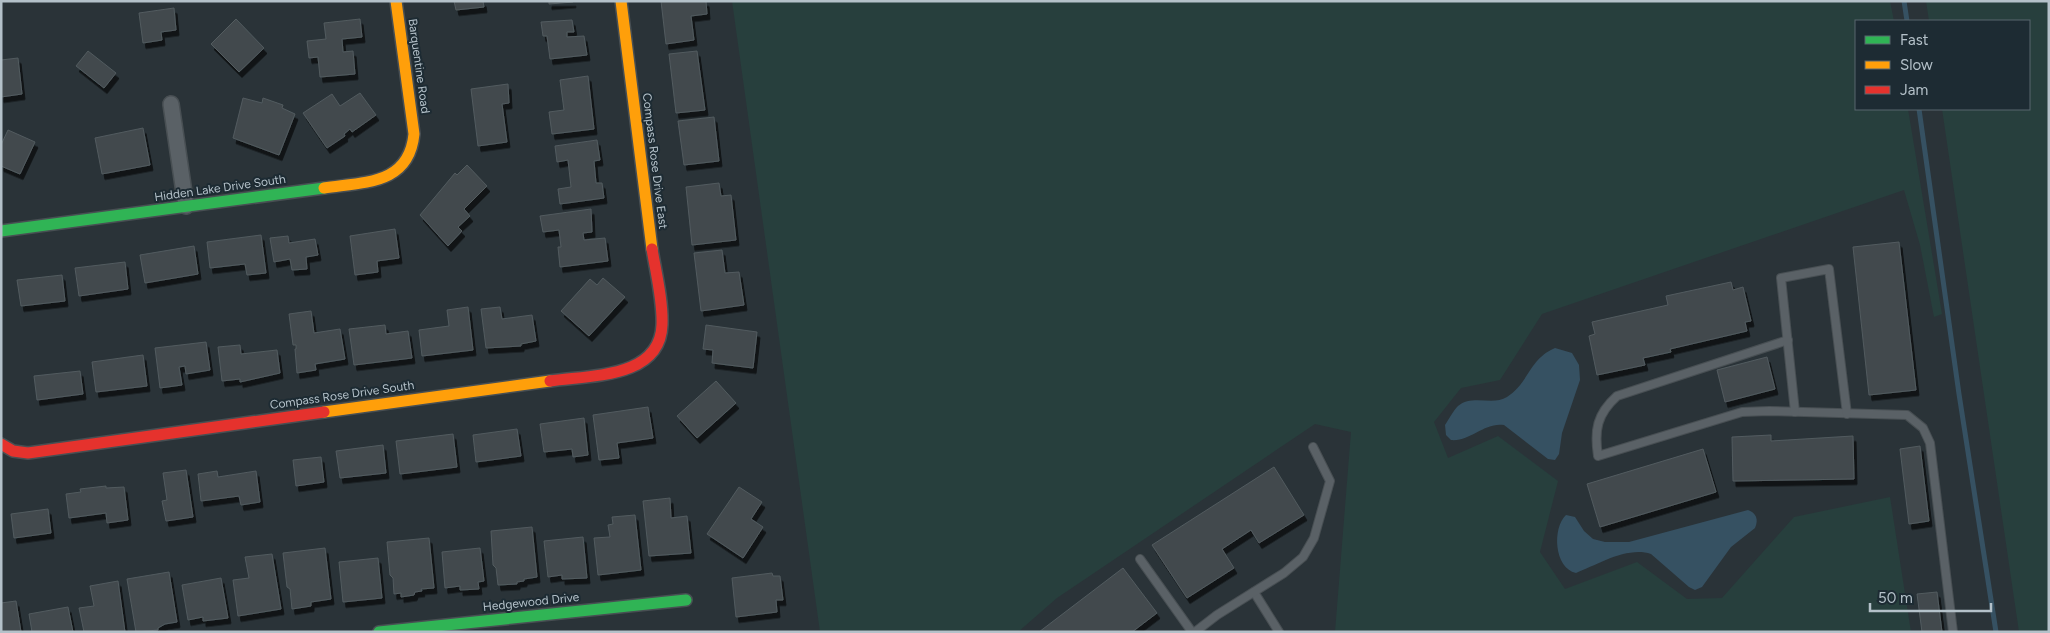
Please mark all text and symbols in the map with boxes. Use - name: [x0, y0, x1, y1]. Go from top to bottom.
- street label: Barquentine Road: [405, 18, 433, 114]
- legend: [1855, 20, 2030, 110]
- text: Fast: [1900, 31, 1929, 49]
- text: Slow: [1900, 56, 1933, 74]
- text: Jam: [1900, 81, 1928, 99]
- street label: Compass Rose Drive East: [640, 92, 670, 230]
- street label: Hidden Lake Drive South: [153, 172, 287, 204]
- street label: Compass Rose Drive South: [269, 378, 415, 412]
- scale bar: [1870, 580, 1991, 612]
- text: 50 m: [1878, 589, 1913, 607]
- street label: Hedgewood Drive: [482, 590, 580, 614]

